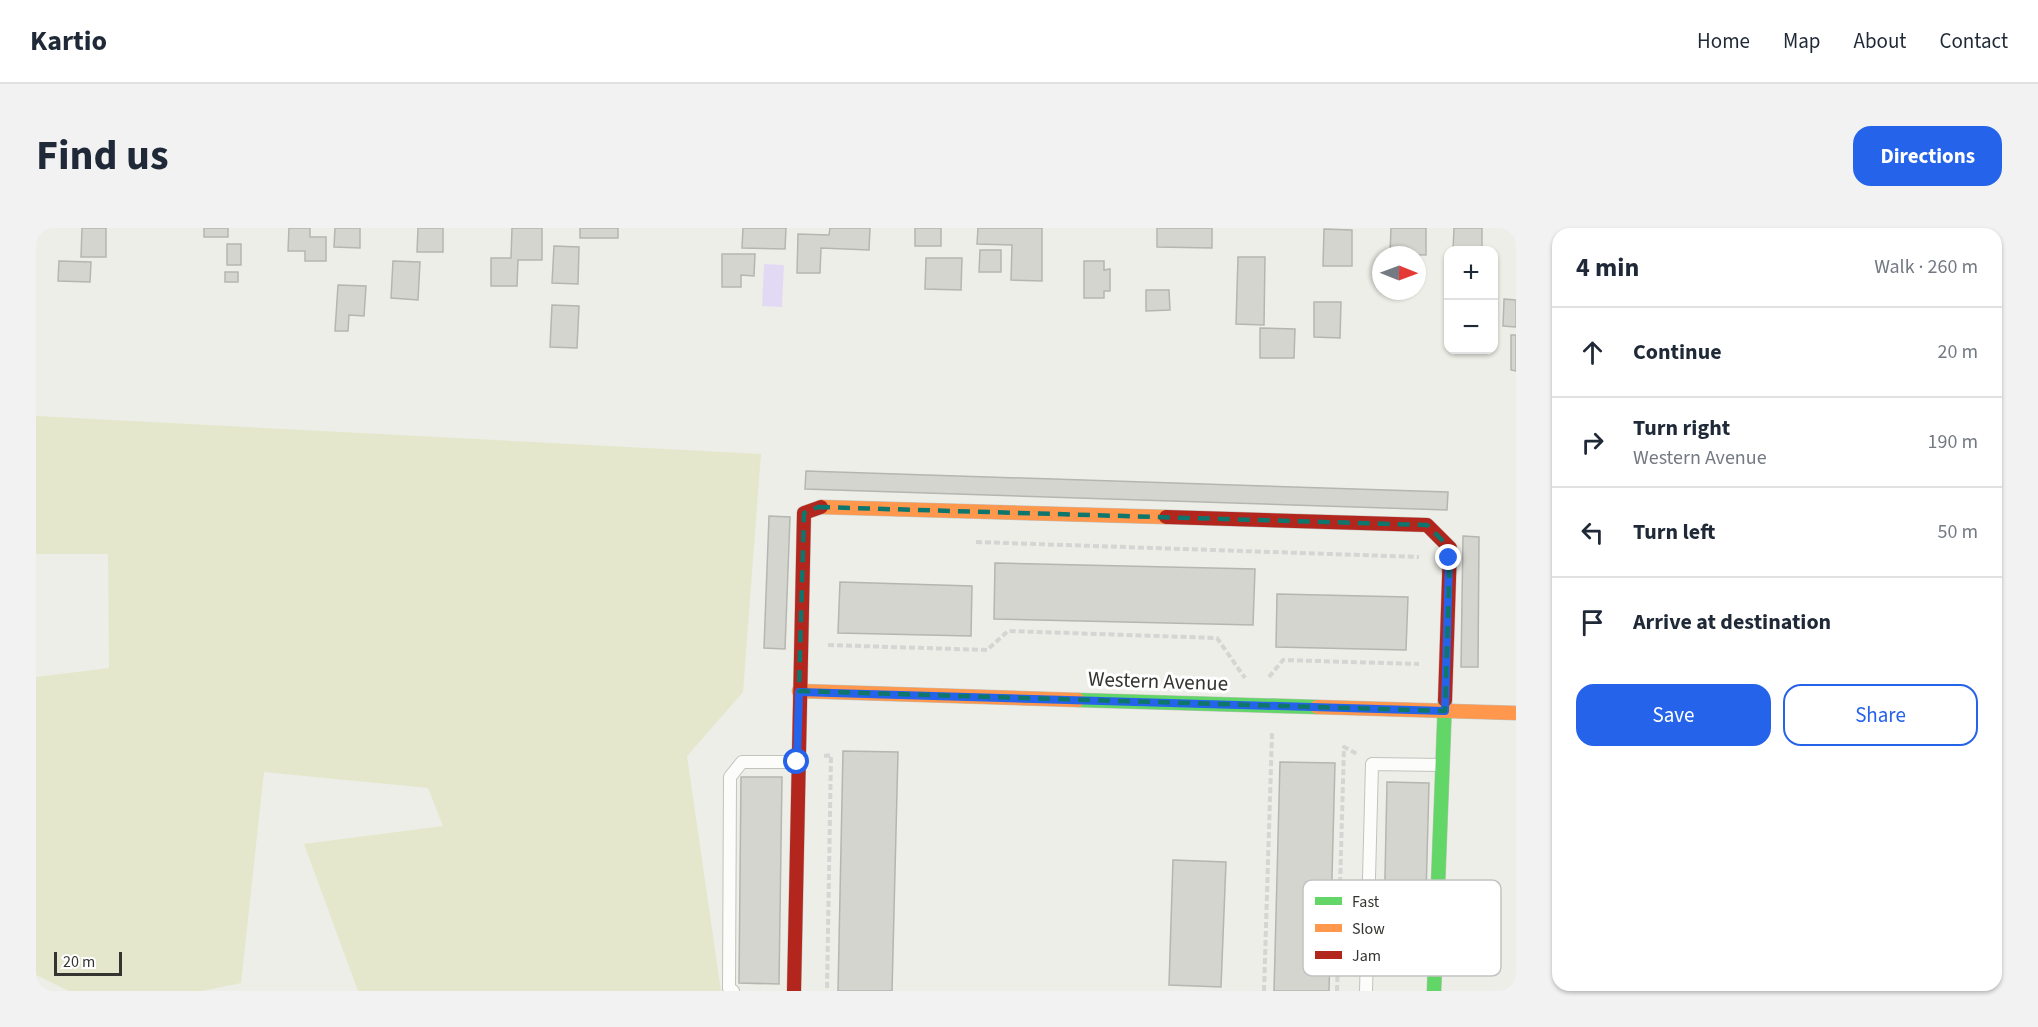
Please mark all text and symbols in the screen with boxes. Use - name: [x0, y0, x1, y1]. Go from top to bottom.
- text: Kartio: [30, 21, 107, 61]
- text: Home: [1697, 26, 1750, 56]
- text: Map: [1783, 26, 1821, 56]
- text: About: [1854, 26, 1906, 56]
- text: Contact: [1939, 26, 2008, 56]
- text: Find us: [36, 126, 169, 186]
- button: Directions: [1853, 126, 2002, 186]
- north arrow: [1372, 246, 1426, 300]
- map controls: [1444, 246, 1498, 354]
- button: +: [1444, 246, 1498, 300]
- text: 4 min: [1576, 249, 1639, 286]
- text: Walk · 260 m: [1874, 253, 1978, 281]
- button: −: [1444, 300, 1498, 354]
- icon: ahead: [1576, 336, 1609, 369]
- text: Continue: [1633, 336, 1722, 368]
- text: 20 m: [1938, 338, 1978, 366]
- text: Turn right: [1633, 412, 1730, 444]
- icon: right: [1576, 426, 1609, 459]
- text: 190 m: [1928, 428, 1978, 456]
- text: Western Avenue: [1633, 444, 1767, 472]
- icon: left: [1576, 516, 1609, 549]
- text: Turn left: [1633, 516, 1715, 548]
- text: 50 m: [1938, 518, 1978, 546]
- route end: [1435, 544, 1461, 570]
- icon: arrive: [1576, 606, 1609, 639]
- text: Arrive at destination: [1633, 606, 1831, 638]
- street label: Western Avenue: [1087, 664, 1229, 698]
- button: Save: [1576, 684, 1771, 746]
- button: Share: [1783, 684, 1978, 746]
- route start: [783, 748, 809, 774]
- legend: [1303, 880, 1501, 976]
- text: Fast: [1352, 891, 1380, 913]
- text: Slow: [1352, 918, 1385, 940]
- text: Jam: [1352, 945, 1381, 967]
- scale bar: [54, 949, 122, 976]
- text: 20 m: [63, 951, 95, 973]

